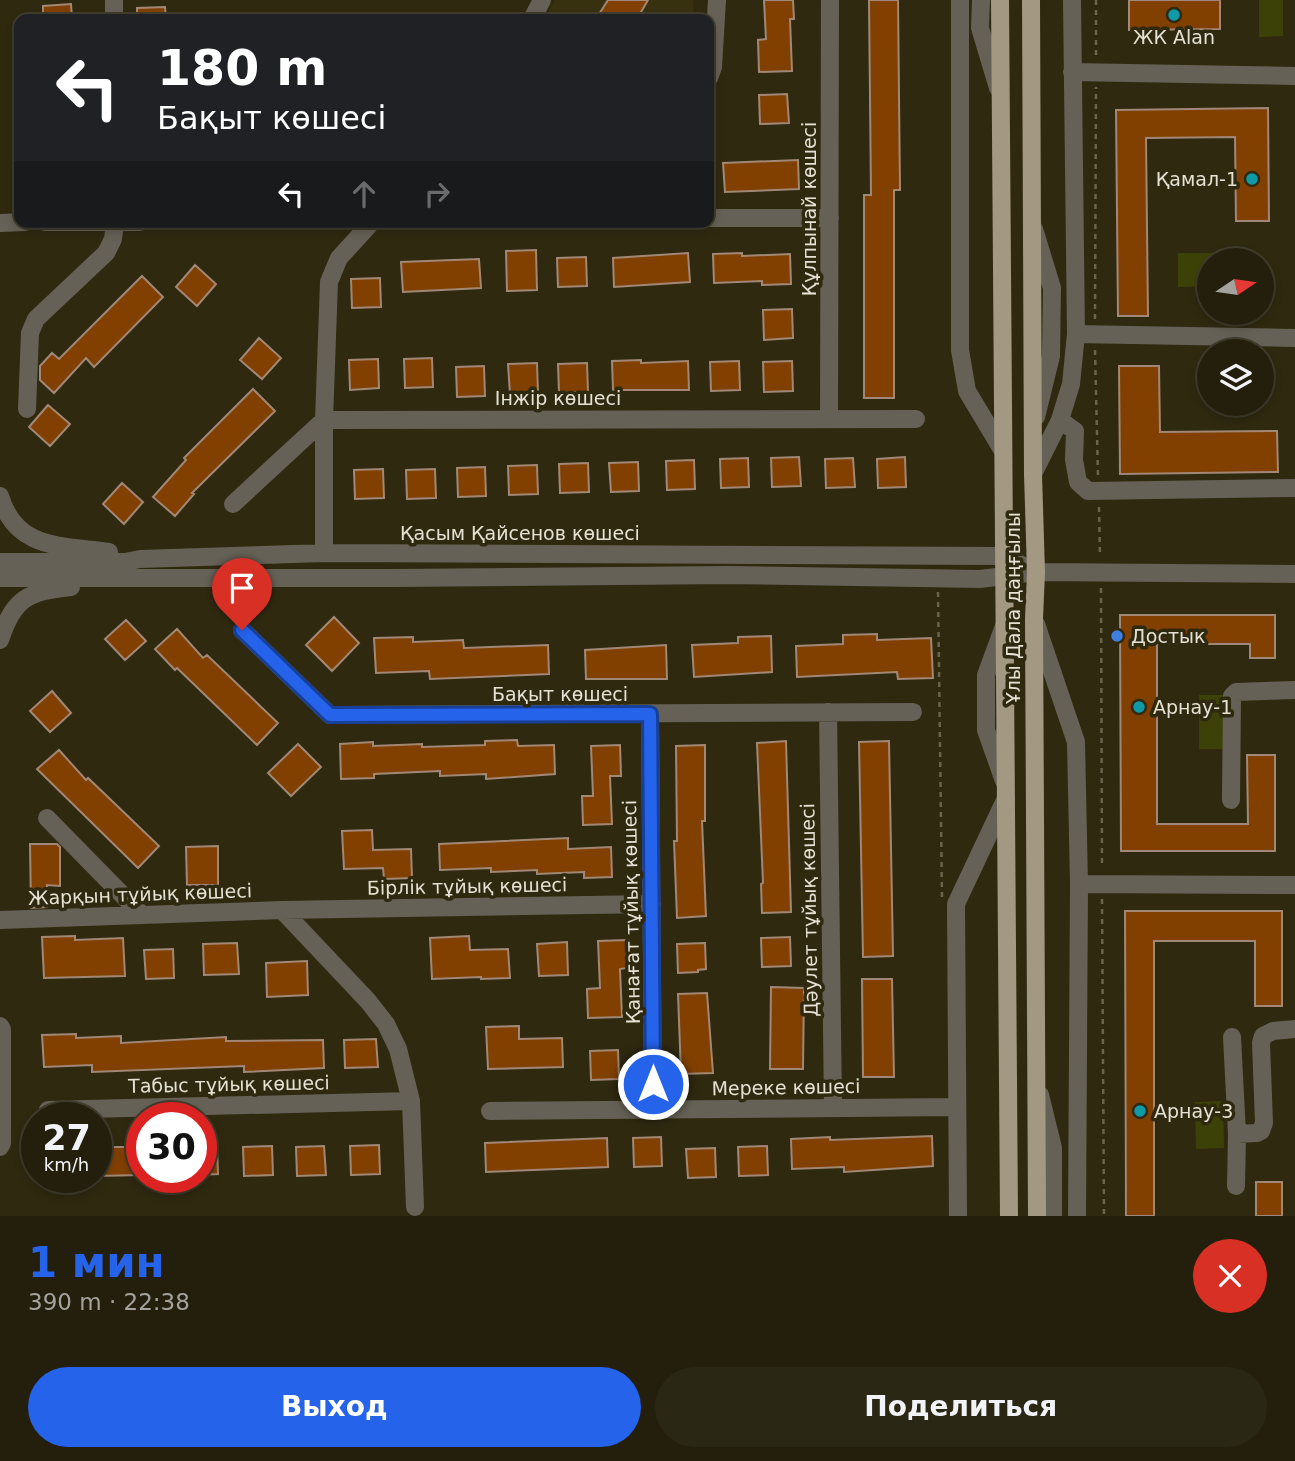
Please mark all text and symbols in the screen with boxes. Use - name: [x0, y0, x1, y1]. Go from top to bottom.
- marker: ЖК Alan: [1166, 7, 1182, 23]
- place label: ЖК Alan: [1133, 26, 1215, 48]
- text: 180 m: [157, 40, 327, 97]
- icon: left: [42, 42, 133, 133]
- text: Бақыт көшесі: [157, 99, 386, 137]
- street label: Құлпынай көшесі: [798, 122, 820, 296]
- place label: Қамал-1: [1156, 168, 1238, 190]
- marker: Қамал-1: [1244, 171, 1260, 187]
- icon: left: [272, 175, 310, 213]
- icon: ahead: [345, 175, 383, 213]
- icon: right: [418, 175, 456, 213]
- north arrow: [1197, 248, 1274, 326]
- map controls: [1197, 248, 1274, 416]
- button: layers: [1197, 339, 1274, 416]
- street label: Інжір көшесі: [495, 387, 621, 409]
- street label: Ұлы Дала даңғылы: [1002, 512, 1024, 705]
- street label: Қасым Қайсенов көшесі: [400, 522, 640, 544]
- pin: [212, 558, 272, 630]
- icon: arrive: [223, 569, 261, 607]
- place label: Достык: [1131, 625, 1205, 647]
- marker: Достык: [1109, 628, 1125, 644]
- street label: Бақыт көшесі: [492, 683, 628, 705]
- place label: Арнау-1: [1153, 696, 1232, 718]
- marker: Арнау-1: [1131, 699, 1147, 715]
- street label: Қанағат тұйық көшесі: [618, 800, 644, 1024]
- street label: Дәулет тұйық көшесі: [796, 803, 822, 1017]
- street label: Бірлік тұйық көшесі: [367, 873, 567, 899]
- street label: Жарқын тұйық көшесі: [28, 879, 252, 909]
- position arrow: [616, 1047, 690, 1121]
- street label: Табыс тұйық көшесі: [127, 1071, 330, 1097]
- street label: Мереке көшесі: [711, 1075, 861, 1099]
- place label: Арнау-3: [1154, 1100, 1233, 1122]
- speed limit sign: 30: [126, 1102, 217, 1193]
- marker: Арнау-3: [1132, 1103, 1148, 1119]
- text: 27: [42, 1118, 91, 1158]
- text: km/h: [44, 1154, 89, 1175]
- text: 1 мин: [28, 1238, 165, 1287]
- button: close: [1193, 1239, 1267, 1313]
- text: 390 m · 22:38: [28, 1289, 190, 1315]
- button: Выход: [28, 1367, 641, 1447]
- button: Поделиться: [655, 1367, 1267, 1447]

